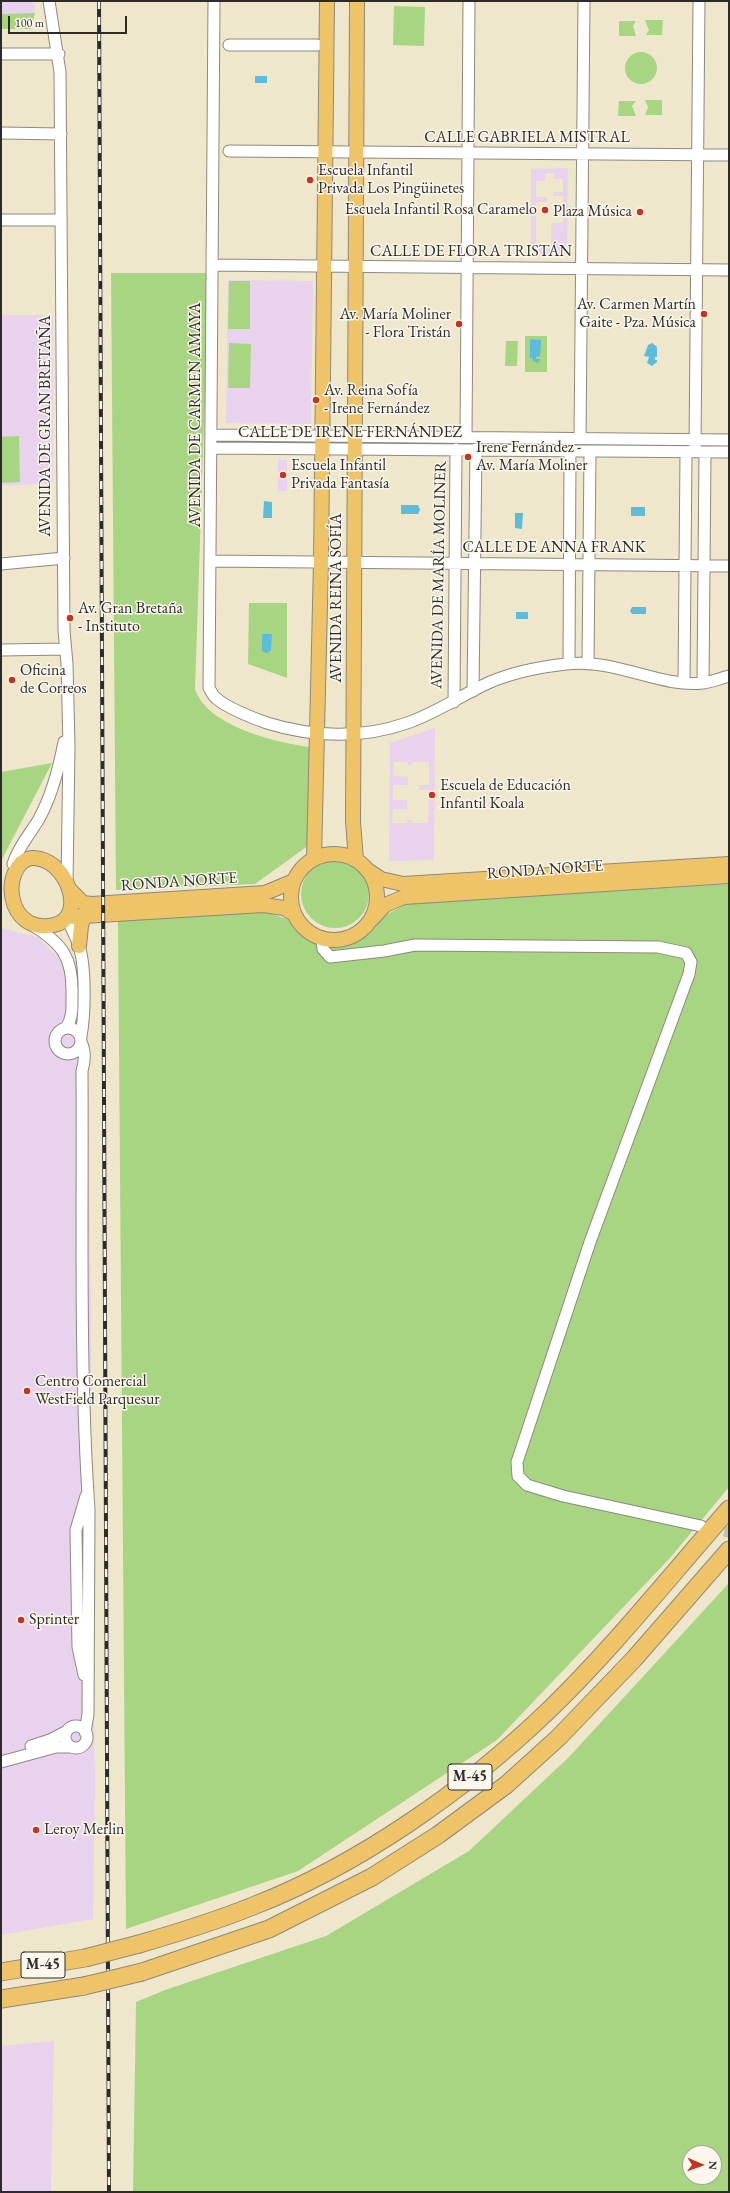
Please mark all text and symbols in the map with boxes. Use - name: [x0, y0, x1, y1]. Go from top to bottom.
- scale bar: [10, 8, 129, 34]
- text: 100 m: [15, 15, 44, 31]
- street label: CALLE GABRIELA MISTRAL: [424, 128, 630, 148]
- place label: Escuela Infantil Privada Los Pingüinetes: [318, 161, 464, 199]
- marker: Escuela Infantil Privada Los Pingüinetes: [305, 175, 315, 185]
- place label: Escuela Infantil Rosa Caramelo: [345, 200, 537, 220]
- place label: Plaza Música: [553, 202, 632, 222]
- marker: Escuela Infantil Rosa Caramelo: [540, 205, 550, 215]
- marker: Plaza Música: [635, 207, 645, 217]
- street label: CALLE DE FLORA TRISTÁN: [370, 242, 572, 262]
- place label: Av. Carmen Martín Gaite - Pza. Música: [577, 295, 696, 333]
- street label: AVENIDA DE CARMEN AMAYA: [186, 303, 206, 527]
- place label: Av. María Moliner - Flora Tristán: [339, 305, 451, 343]
- marker: Av. Carmen Martín Gaite - Pza. Música: [699, 309, 709, 319]
- street label: AVENIDA DE GRAN BRETAÑA: [36, 315, 56, 537]
- marker: Av. María Moliner - Flora Tristán: [454, 319, 464, 329]
- place label: Av. Reina Sofía - Irene Fernández: [324, 381, 429, 419]
- marker: Av. Reina Sofía - Irene Fernández: [311, 395, 321, 405]
- street label: CALLE DE IRENE FERNÁNDEZ: [238, 423, 462, 443]
- place label: Irene Fernández - Av. María Moliner: [476, 438, 588, 476]
- marker: Irene Fernández - Av. María Moliner: [463, 452, 473, 462]
- place label: Escuela Infantil Privada Fantasía: [291, 456, 389, 494]
- street label: AVENIDA DE MARÍA MOLINER: [427, 461, 451, 689]
- marker: Escuela Infantil Privada Fantasía: [278, 470, 288, 480]
- street label: AVENIDA REINA SOFÍA: [327, 513, 347, 683]
- street label: CALLE DE ANNA FRANK: [462, 538, 646, 558]
- place label: Av. Gran Bretaña - Instituto: [78, 599, 183, 637]
- marker: Av. Gran Bretaña - Instituto: [65, 613, 75, 623]
- place label: Oficina de Correos: [20, 661, 87, 699]
- marker: Oficina de Correos: [7, 675, 17, 685]
- place label: Escuela de Educación Infantil Koala: [440, 776, 571, 814]
- marker: Escuela de Educación Infantil Koala: [427, 790, 437, 800]
- street label: RONDA NORTE: [486, 856, 604, 884]
- street label: RONDA NORTE: [120, 868, 238, 896]
- place label: Centro Comercial WestField Parquesur: [35, 1372, 160, 1410]
- marker: Centro Comercial WestField Parquesur: [22, 1386, 32, 1396]
- place label: Sprinter: [29, 1610, 79, 1630]
- marker: Sprinter: [16, 1615, 26, 1625]
- road number: M-45: [448, 1764, 492, 1790]
- place label: Leroy Merlin: [44, 1820, 125, 1840]
- marker: Leroy Merlin: [31, 1825, 41, 1835]
- road number: M-45: [21, 1952, 65, 1978]
- north arrow: [682, 2145, 722, 2185]
- text: N: [706, 2161, 720, 2170]

